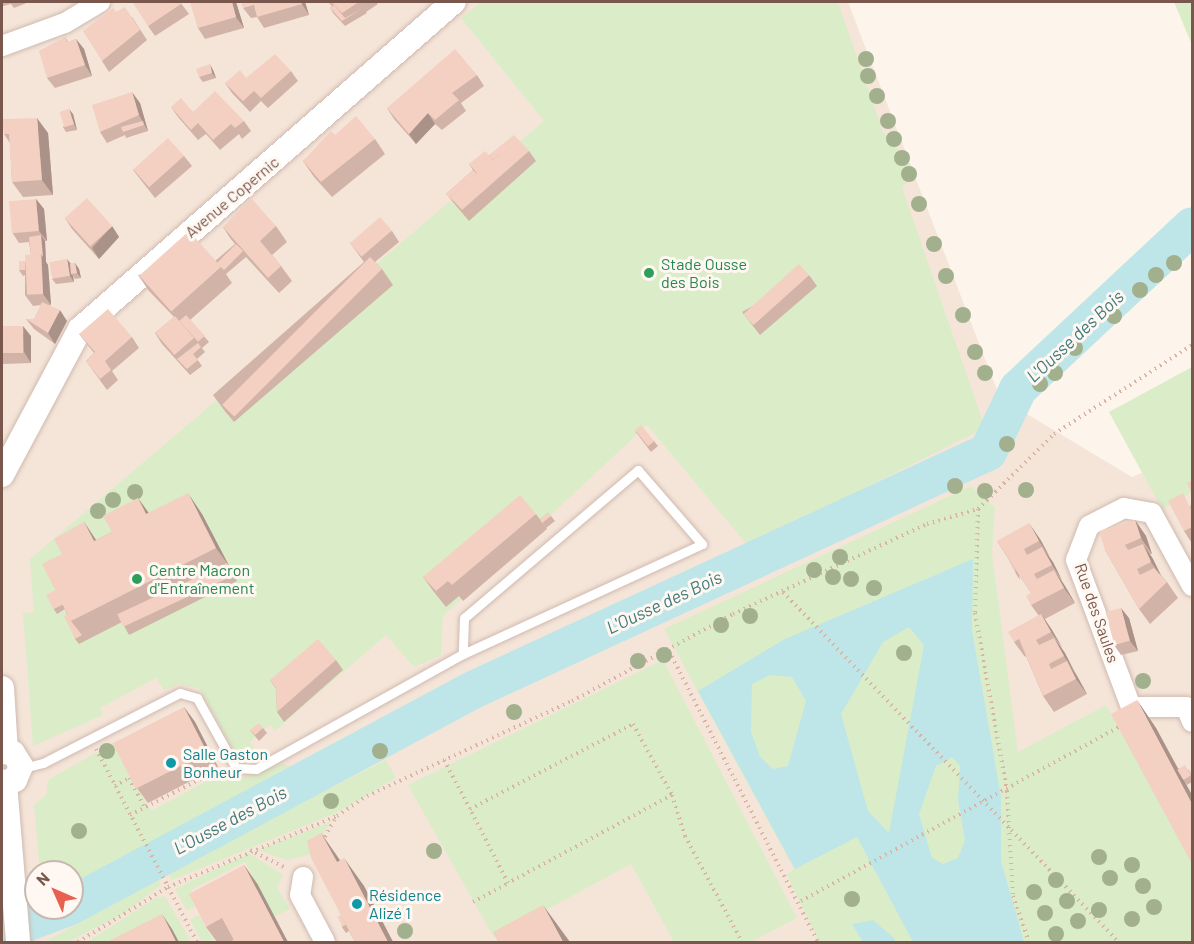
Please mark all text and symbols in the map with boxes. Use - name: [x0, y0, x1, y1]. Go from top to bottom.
- street label: Avenue Copernic: [181, 152, 283, 242]
- place label: Stade Ousse des Bois: [661, 254, 747, 292]
- marker: Stade Ousse des Bois: [642, 266, 656, 280]
- water label: L'Ousse des Bois: [1022, 285, 1128, 387]
- place label: Centre Macron d'Entraînement: [149, 560, 254, 598]
- street label: Rue des Saules: [1071, 561, 1123, 665]
- water label: L'Ousse des Bois: [603, 566, 725, 638]
- marker: Centre Macron d'Entraînement: [130, 572, 144, 586]
- place label: Salle Gaston Bonheur: [183, 744, 268, 782]
- marker: Salle Gaston Bonheur: [164, 756, 178, 770]
- water label: L'Ousse des Bois: [170, 781, 290, 859]
- north arrow: [24, 860, 84, 920]
- text: N: [32, 868, 53, 889]
- place label: Résidence Alizé 1: [369, 885, 441, 923]
- marker: Résidence Alizé 1: [350, 897, 364, 911]

